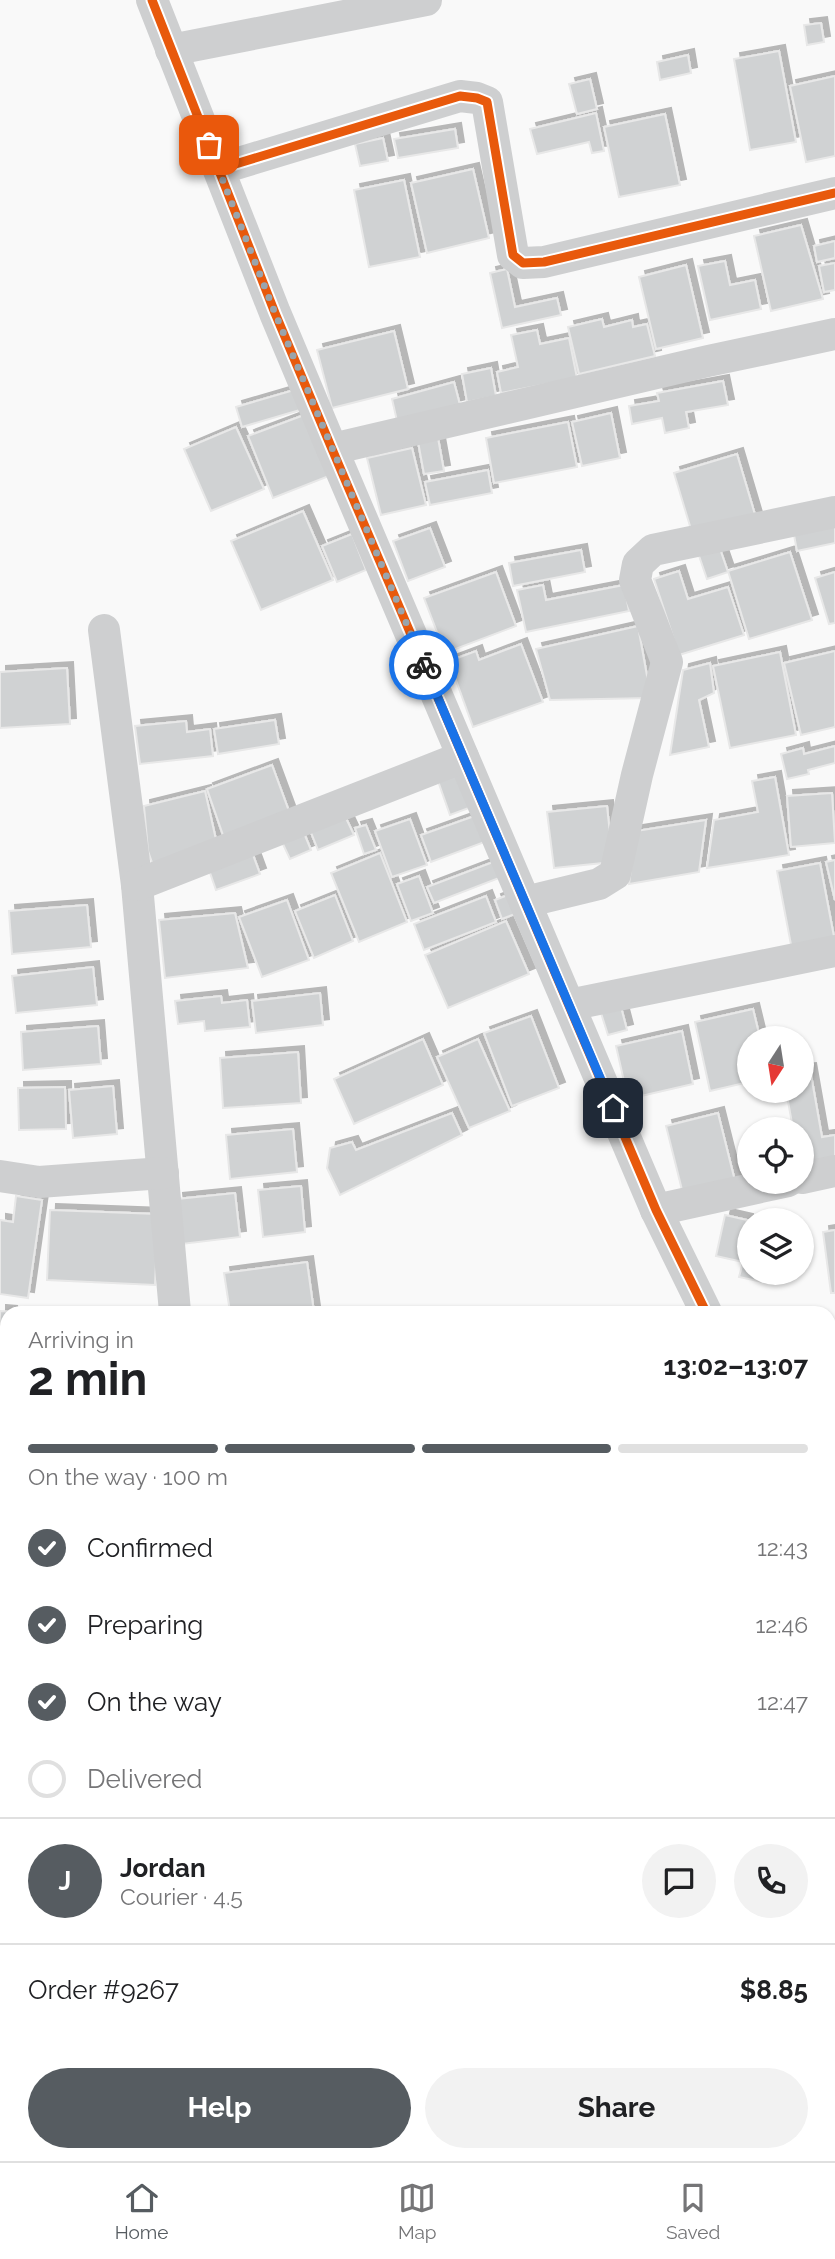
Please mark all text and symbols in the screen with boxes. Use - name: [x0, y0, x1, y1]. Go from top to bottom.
- pin: [179, 115, 239, 175]
- icon: bag: [190, 126, 228, 164]
- courier: [389, 630, 459, 700]
- icon: bike: [405, 646, 443, 684]
- north arrow: [737, 1026, 814, 1102]
- map controls: [737, 1026, 814, 1285]
- pin: [583, 1078, 643, 1138]
- icon: home: [594, 1089, 632, 1127]
- button: locate: [737, 1117, 814, 1194]
- button: layers: [737, 1208, 814, 1285]
- text: Arriving in: [28, 1326, 134, 1353]
- text: 13:02–13:07: [664, 1351, 808, 1381]
- text: 2 min: [28, 1352, 147, 1406]
- text: On the way · 100 m: [28, 1463, 228, 1490]
- icon: check: [28, 1529, 66, 1567]
- text: Confirmed: [87, 1533, 213, 1563]
- text: 12:43: [757, 1534, 808, 1561]
- icon: check: [28, 1606, 66, 1644]
- text: Preparing: [87, 1610, 203, 1640]
- text: 12:46: [755, 1611, 808, 1638]
- icon: check: [28, 1683, 66, 1721]
- text: On the way: [87, 1687, 222, 1717]
- text: 12:47: [757, 1688, 808, 1715]
- text: Delivered: [87, 1764, 202, 1794]
- button: chat: [642, 1844, 716, 1918]
- button: phone: [734, 1844, 808, 1918]
- text: Jordan: [120, 1853, 206, 1883]
- text: J: [59, 1866, 71, 1896]
- text: Courier · 4.5: [120, 1883, 243, 1910]
- text: Order #9267: [28, 1975, 179, 2005]
- text: $8.85: [740, 1975, 808, 2005]
- button: Help: [28, 2068, 411, 2148]
- button: Share: [425, 2068, 808, 2148]
- tab: Home: [115, 2179, 168, 2243]
- tab: Map: [398, 2179, 437, 2243]
- tab: Saved: [666, 2179, 720, 2243]

